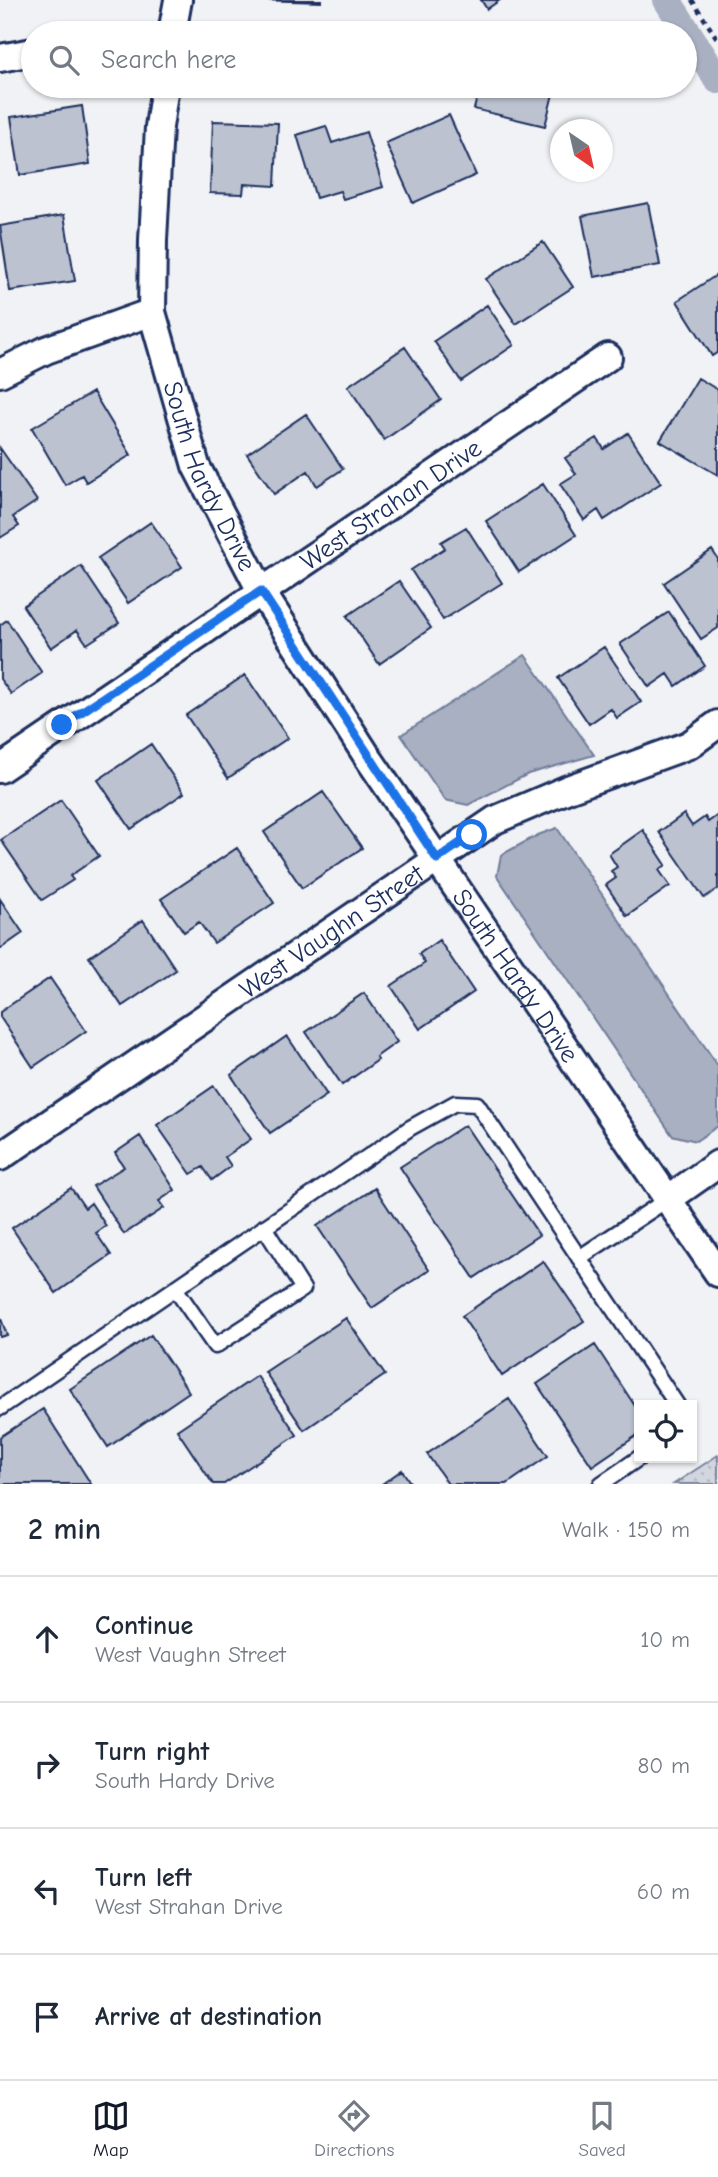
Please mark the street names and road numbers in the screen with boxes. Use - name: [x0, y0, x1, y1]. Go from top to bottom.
- street label: South Hardy Drive: [157, 378, 262, 576]
- street label: West Strahan Drive: [295, 433, 488, 577]
- street label: West Vaughn Street: [234, 858, 431, 1005]
- street label: South Hardy Drive: [446, 883, 585, 1069]

